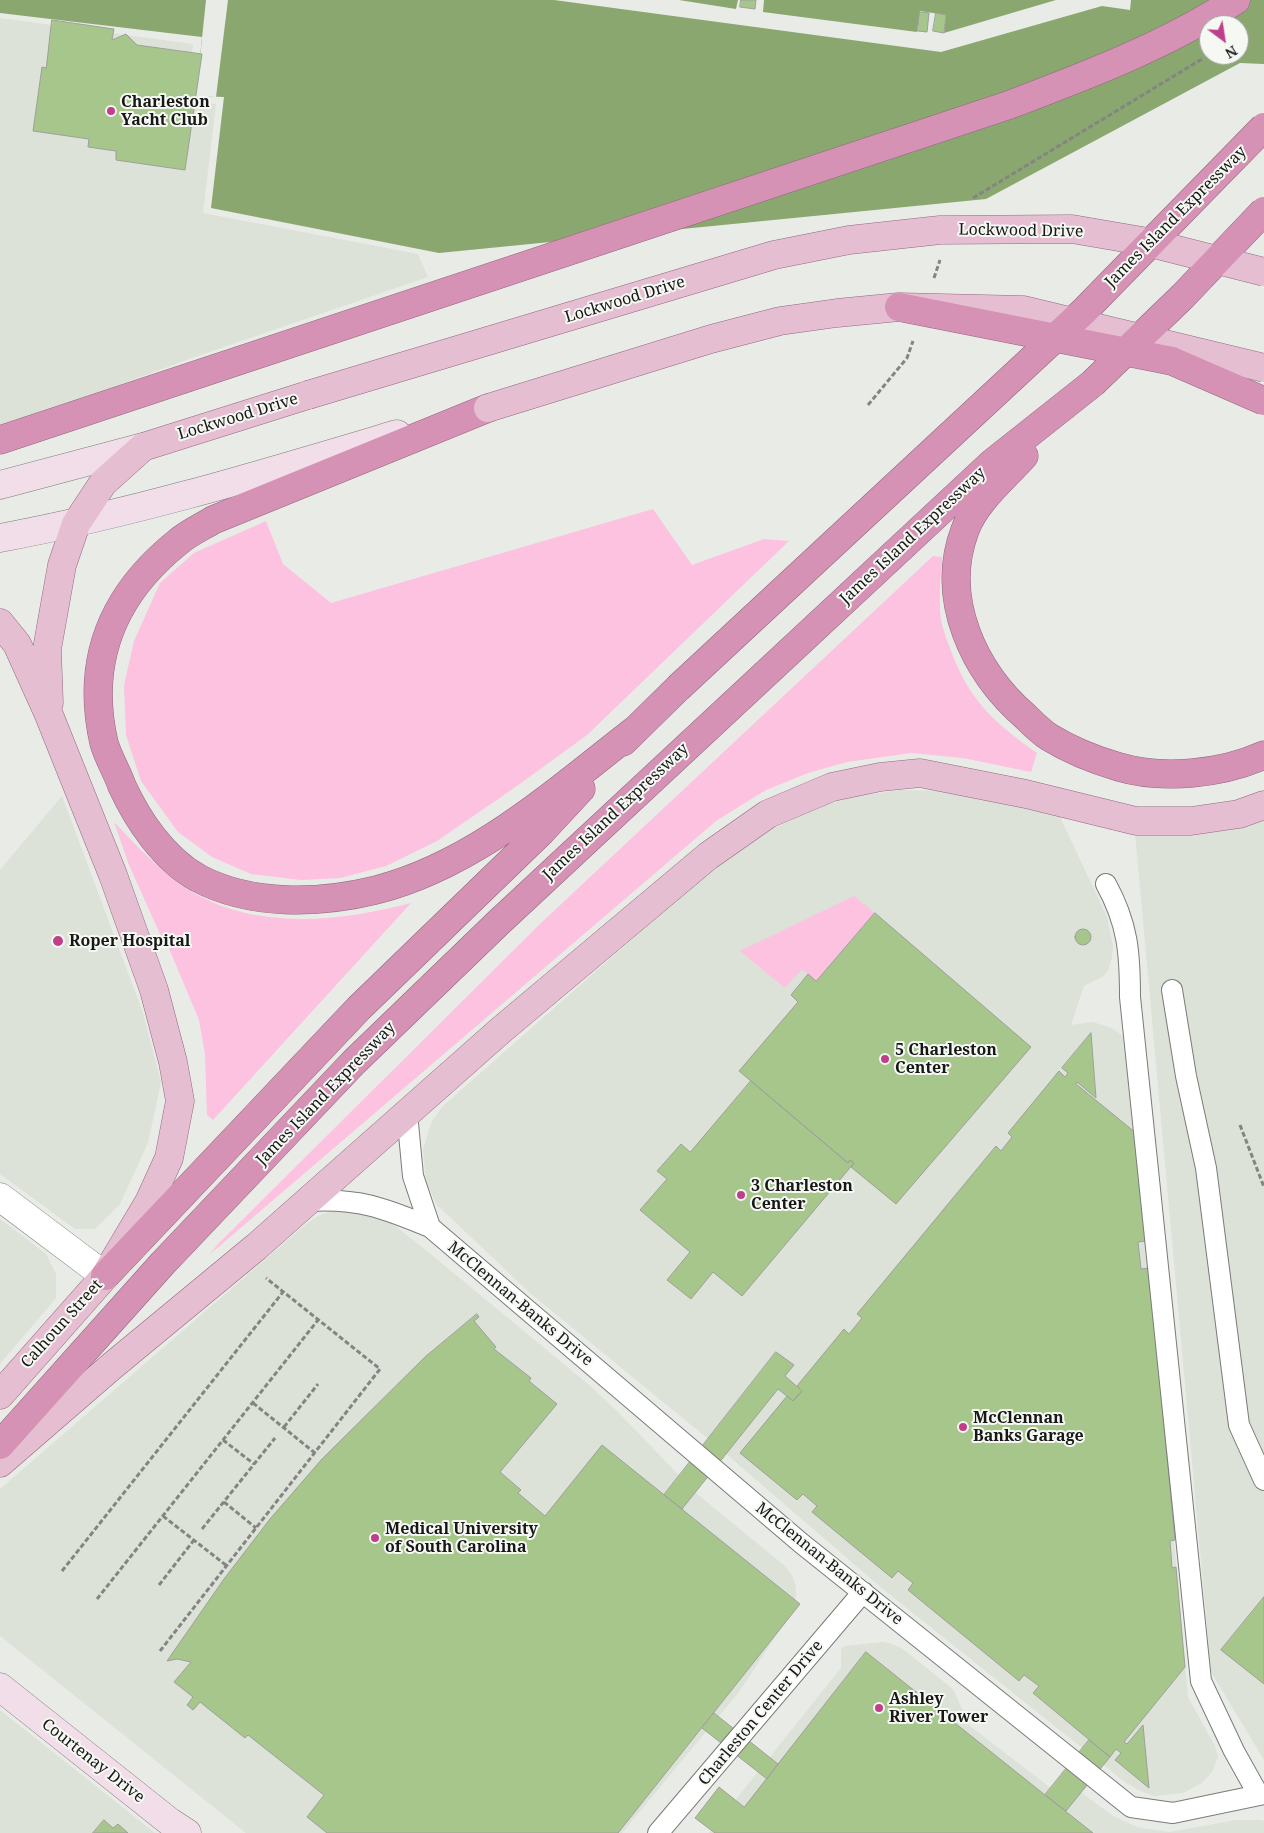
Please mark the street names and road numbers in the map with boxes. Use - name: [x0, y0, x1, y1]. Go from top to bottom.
- street label: James Island Expressway: [1101, 142, 1251, 292]
- street label: Lockwood Drive: [958, 220, 1084, 242]
- street label: Lockwood Drive: [563, 273, 687, 327]
- street label: Lockwood Drive: [176, 390, 300, 444]
- street label: James Island Expressway: [836, 463, 990, 609]
- street label: James Island Expressway: [539, 739, 693, 885]
- street label: James Island Expressway: [252, 1018, 400, 1170]
- street label: McClennan-Banks Drive: [443, 1238, 597, 1370]
- street label: Calhoun Street: [17, 1276, 107, 1372]
- street label: McClennan-Banks Drive: [752, 1499, 906, 1629]
- street label: Charleston Center Drive: [695, 1637, 827, 1789]
- street label: Courtenay Drive: [38, 1715, 148, 1807]

